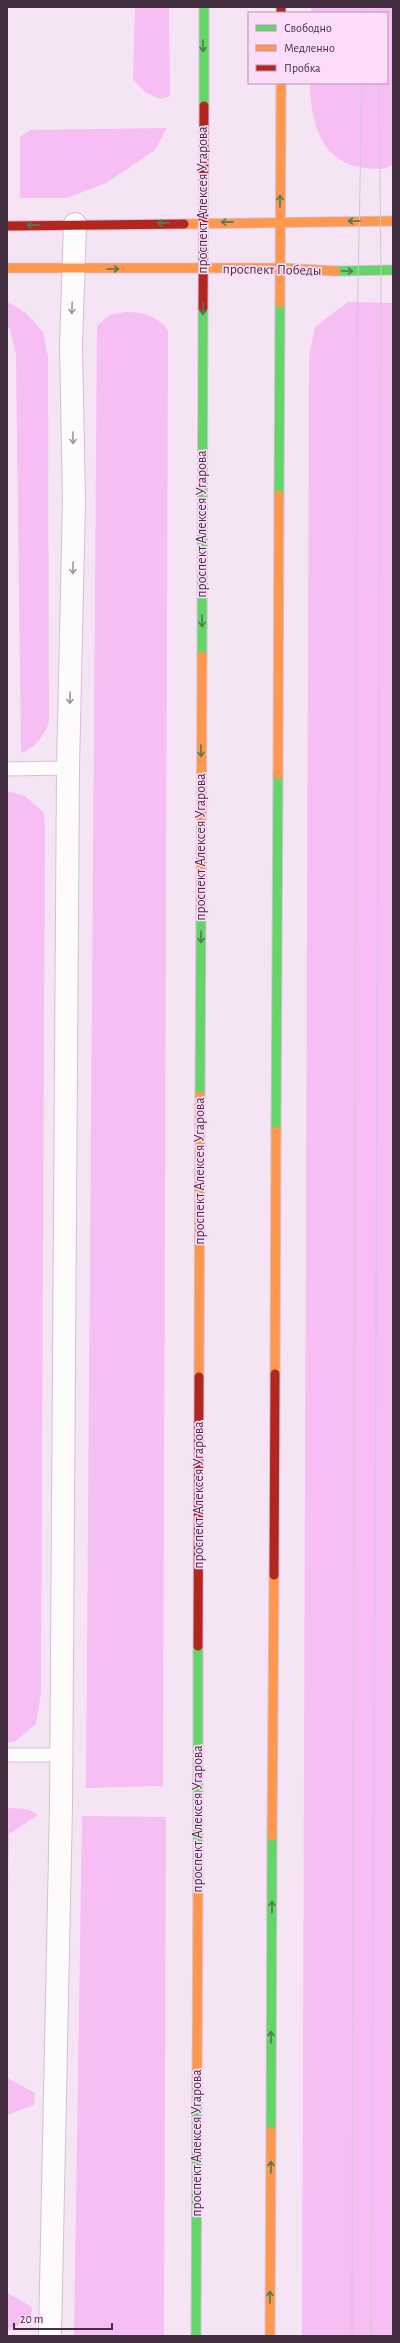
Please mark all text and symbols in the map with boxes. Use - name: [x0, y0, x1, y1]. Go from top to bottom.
- legend: [248, 12, 388, 84]
- text: Свободно: [284, 22, 332, 34]
- one-way arrow: [199, 39, 207, 52]
- text: Медленно: [284, 42, 335, 54]
- text: Пробка: [284, 62, 321, 74]
- street label: проспект Алексея Угарова: [196, 126, 210, 274]
- one-way arrow: [276, 195, 284, 208]
- one-way arrow: [348, 217, 361, 225]
- one-way arrow: [221, 218, 234, 226]
- one-way arrow: [157, 219, 170, 227]
- one-way arrow: [27, 221, 40, 229]
- street label: проспект Победы: [222, 262, 322, 278]
- one-way arrow: [106, 265, 119, 273]
- one-way arrow: [340, 268, 353, 275]
- one-way arrow: [69, 301, 76, 314]
- one-way arrow: [199, 302, 207, 315]
- one-way arrow: [69, 431, 77, 444]
- street label: проспект Алексея Угарова: [195, 450, 209, 598]
- one-way arrow: [69, 561, 76, 574]
- one-way arrow: [198, 614, 206, 627]
- one-way arrow: [66, 691, 74, 704]
- one-way arrow: [197, 744, 205, 757]
- street label: проспект Алексея Угарова: [194, 773, 208, 921]
- one-way arrow: [197, 930, 205, 943]
- street label: проспект Алексея Угарова: [193, 1097, 207, 1245]
- street label: проспект Алексея Угарова: [192, 1421, 206, 1569]
- street label: проспект Алексея Угарова: [191, 1745, 205, 1893]
- one-way arrow: [268, 1901, 276, 1914]
- one-way arrow: [267, 2031, 275, 2044]
- street label: проспект Алексея Угарова: [190, 2069, 204, 2217]
- one-way arrow: [267, 2161, 275, 2174]
- one-way arrow: [266, 2291, 274, 2304]
- scale bar: [14, 2305, 112, 2331]
- text: 20 m: [20, 2313, 43, 2325]

